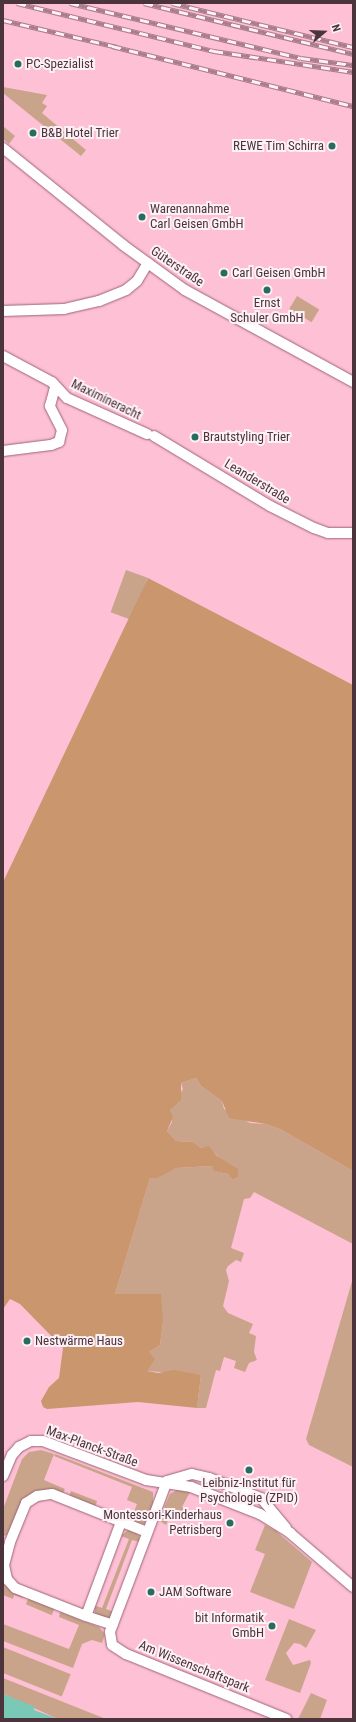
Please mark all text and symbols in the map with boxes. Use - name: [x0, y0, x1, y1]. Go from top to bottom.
- north arrow: [304, 12, 344, 52]
- text: N: [329, 23, 343, 33]
- place label: PC-Spezialist: [26, 56, 94, 72]
- marker: PC-Spezialist: [13, 59, 23, 69]
- place label: B&B Hotel Trier: [41, 125, 119, 141]
- marker: B&B Hotel Trier: [28, 128, 38, 138]
- place label: REWE Tim Schirra: [233, 138, 324, 154]
- marker: REWE Tim Schirra: [327, 141, 337, 151]
- place label: Warenannahme Carl Geisen GmbH: [150, 202, 244, 233]
- marker: Warenannahme Carl Geisen GmbH: [137, 212, 147, 222]
- street label: Güterstraße: [148, 244, 206, 290]
- place label: Carl Geisen GmbH: [232, 265, 326, 281]
- marker: Carl Geisen GmbH: [219, 268, 229, 278]
- marker: Ernst Schuler GmbH: [262, 285, 272, 295]
- place label: Ernst Schuler GmbH: [230, 296, 304, 327]
- street label: Maximineracht: [68, 376, 144, 424]
- place label: Brautstyling Trier: [203, 429, 290, 445]
- marker: Brautstyling Trier: [190, 432, 200, 442]
- street label: Leanderstraße: [221, 456, 293, 508]
- place label: Nestwärme Haus: [35, 1333, 123, 1349]
- marker: Nestwärme Haus: [22, 1336, 32, 1346]
- street label: Max-Planck-Straße: [44, 1423, 140, 1471]
- marker: Leibniz-Institut für Psychologie (ZPID): [244, 1465, 254, 1475]
- place label: Leibniz-Institut für Psychologie (ZPID): [200, 1476, 298, 1507]
- place label: Montessori-Kinderhaus Petrisberg: [103, 1508, 222, 1539]
- marker: Montessori-Kinderhaus Petrisberg: [225, 1518, 235, 1528]
- place label: JAM Software: [159, 1584, 231, 1600]
- marker: JAM Software: [146, 1587, 156, 1597]
- place label: bit Informatik GmbH: [195, 1611, 264, 1642]
- marker: bit Informatik GmbH: [267, 1621, 277, 1631]
- street label: Am Wissenschaftspark: [136, 1638, 252, 1696]

